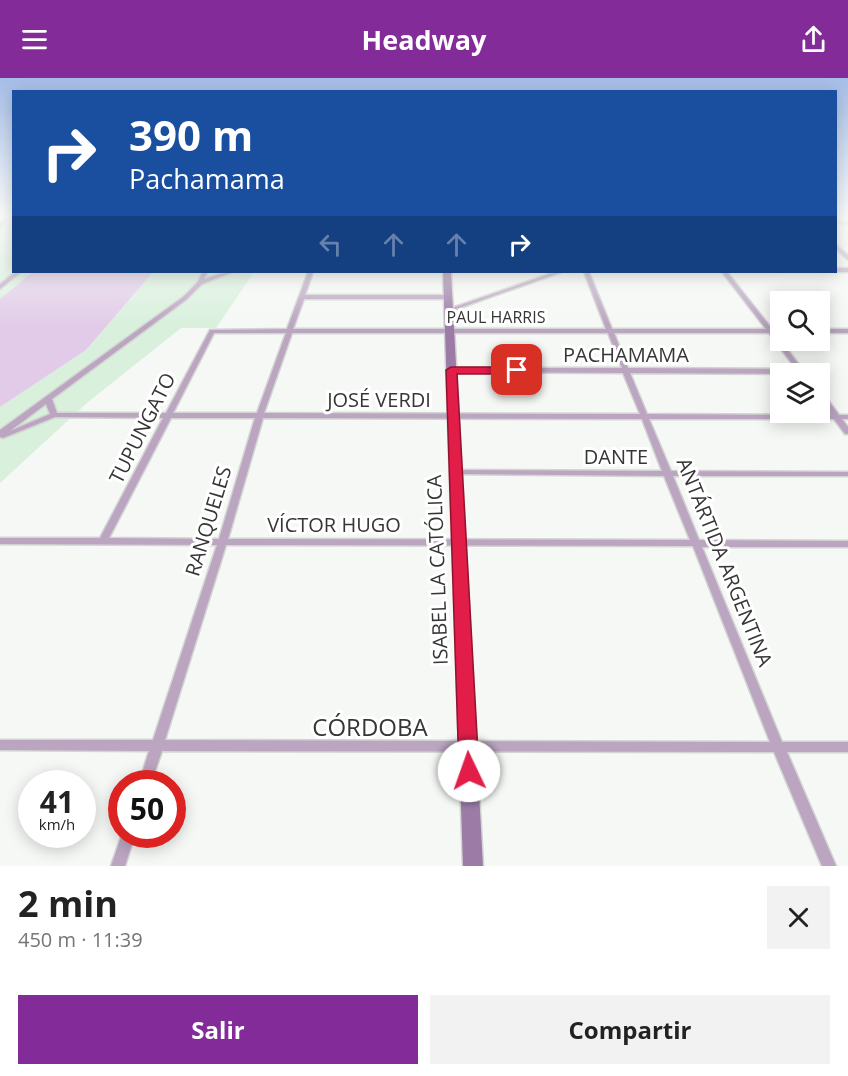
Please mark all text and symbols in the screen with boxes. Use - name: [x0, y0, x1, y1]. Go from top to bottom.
- text: Headway: [362, 21, 486, 58]
- icon: menu: [18, 23, 51, 56]
- icon: share: [797, 23, 830, 56]
- text: 390 m: [129, 106, 253, 163]
- icon: right: [30, 114, 108, 192]
- text: Pachamama: [129, 160, 285, 197]
- icon: left: [314, 228, 347, 261]
- icon: ahead: [377, 228, 410, 261]
- icon: ahead: [440, 228, 473, 261]
- icon: right: [503, 228, 536, 261]
- map controls: [770, 291, 830, 423]
- button: search: [770, 291, 830, 351]
- street label: PAUL HARRIS: [447, 306, 546, 328]
- street label: PACHAMAMA: [563, 341, 689, 368]
- pin: [491, 344, 542, 395]
- icon: arrive: [500, 353, 533, 386]
- button: layers: [770, 363, 830, 423]
- street label: TUPUNGATO: [102, 368, 182, 488]
- street label: JOSÉ VERDI: [325, 386, 431, 413]
- street label: DANTE: [584, 443, 648, 470]
- street label: ANTÁRTIDA ARGENTINA: [671, 454, 779, 671]
- street label: RANQUELES: [178, 463, 238, 579]
- street label: ISABEL LA CATÓLICA: [420, 474, 454, 666]
- street label: VÍCTOR HUGO: [267, 511, 401, 538]
- street label: CÓRDOBA: [312, 710, 429, 743]
- position arrow: [437, 739, 501, 803]
- speed limit sign: 50: [108, 770, 186, 848]
- text: 41: [40, 781, 74, 822]
- text: km/h: [39, 814, 75, 834]
- text: 2 min: [18, 879, 118, 928]
- button: close: [767, 886, 830, 949]
- text: 450 m · 11:39: [18, 926, 143, 953]
- button: Salir: [18, 995, 418, 1064]
- button: Compartir: [430, 995, 830, 1064]

